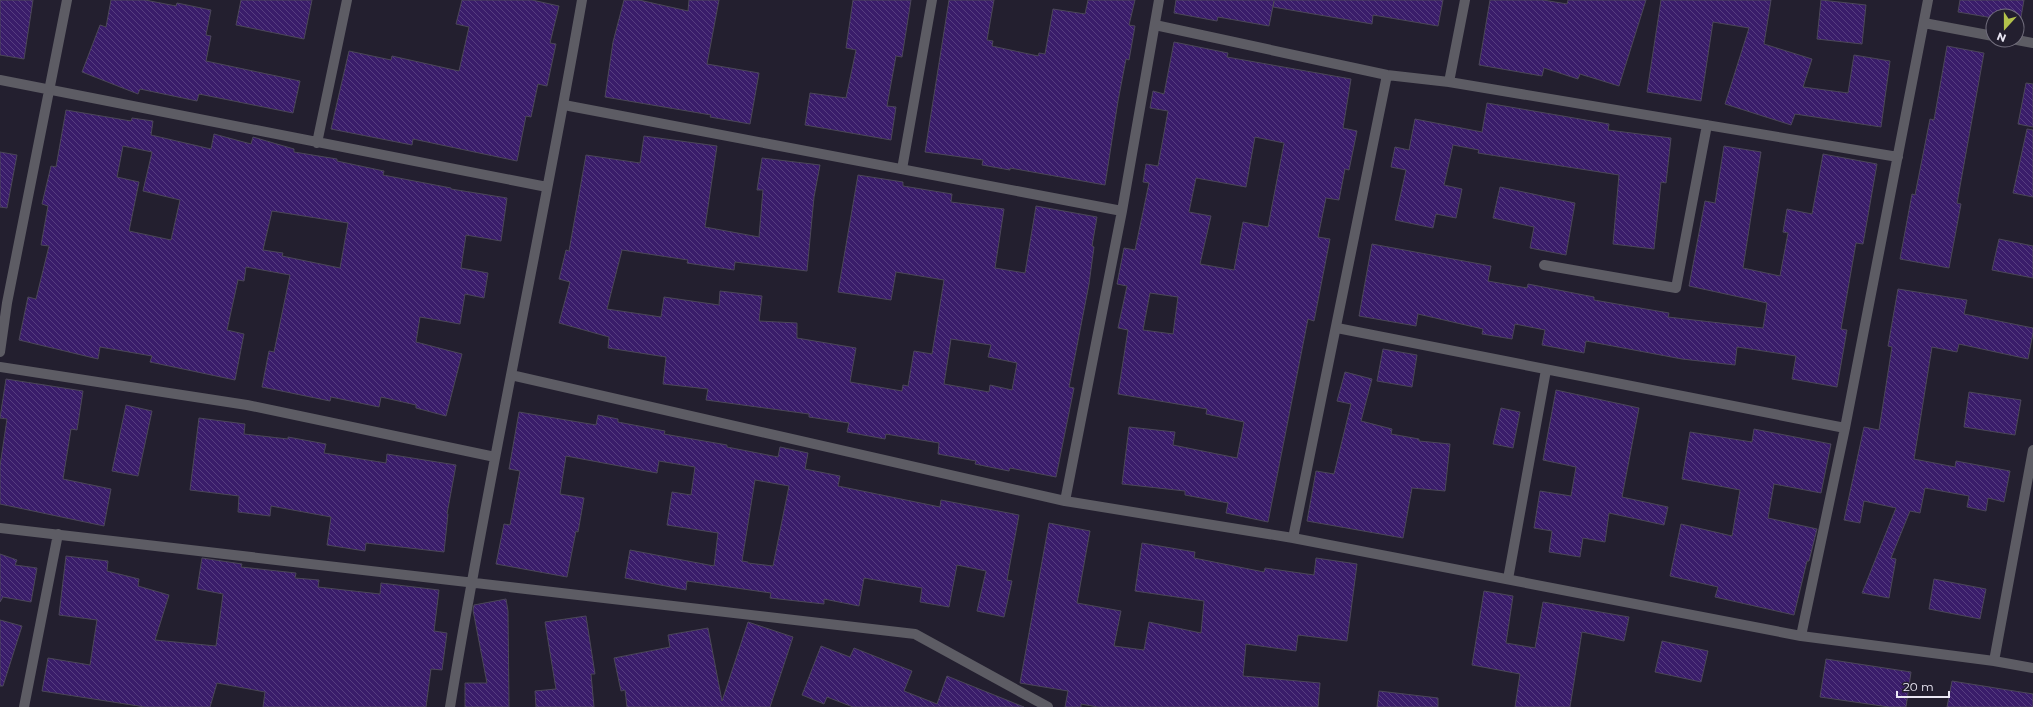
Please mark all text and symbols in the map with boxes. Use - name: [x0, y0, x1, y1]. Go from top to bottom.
- north arrow: [1985, 8, 2025, 48]
- text: N: [1995, 29, 2008, 45]
- scale bar: [1897, 673, 1949, 699]
- text: 20 m: [1903, 679, 1934, 694]

